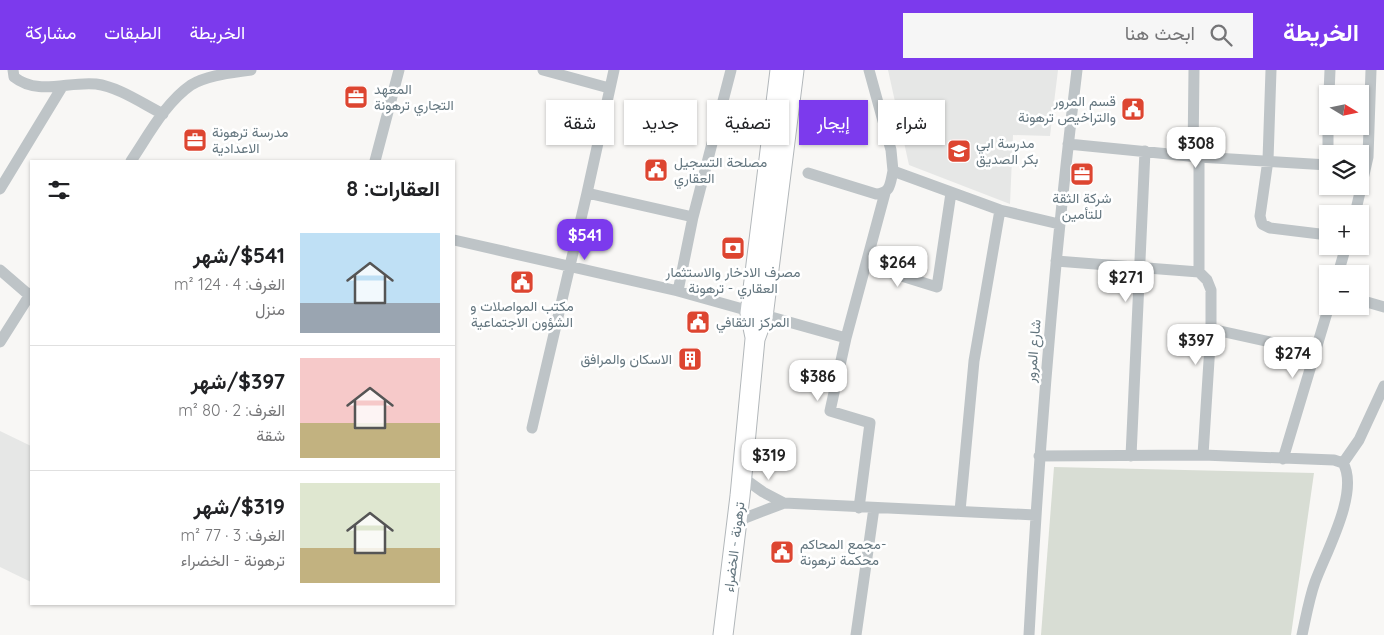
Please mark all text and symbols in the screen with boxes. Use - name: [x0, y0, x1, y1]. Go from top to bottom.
- search box: [903, 13, 1253, 58]
- text: الخريطة: [1283, 17, 1359, 47]
- text: مشاركة: [25, 21, 76, 44]
- text: الطبقات: [104, 21, 161, 44]
- text: الخريطة: [189, 21, 245, 44]
- text: ابحث هنا: [1125, 21, 1195, 45]
- icon: search: [1207, 21, 1235, 49]
- place label: المعهد التجاري ترهونة: [374, 80, 454, 117]
- office icon: المعهد التجاري ترهونة: [343, 84, 369, 110]
- north arrow: [1319, 85, 1369, 135]
- map controls: [1319, 85, 1369, 315]
- place label: قسم المرور والتراخيص ترهونة: [1018, 92, 1116, 126]
- public building icon: قسم المرور والتراخيص ترهونة: [1120, 96, 1146, 122]
- chip: شقة: [546, 100, 614, 145]
- chip: جديد: [624, 100, 697, 145]
- chip: تصفية: [707, 100, 789, 145]
- chip: إيجار: [799, 100, 868, 145]
- chip: شراء: [878, 100, 945, 145]
- place label: مدرسة ترهونة الاعدادية: [212, 123, 289, 157]
- pin: $308: [1166, 126, 1226, 169]
- office icon: مدرسة ترهونة الاعدادية: [182, 127, 208, 153]
- text: $308: [1178, 133, 1214, 153]
- place label: مدرسة ابي بكر الصديق: [976, 134, 1038, 168]
- school or university icon: مدرسة ابي بكر الصديق: [946, 138, 972, 164]
- button: layers: [1319, 145, 1369, 195]
- place label: مصلحة التسجيل العقاري: [674, 153, 767, 190]
- public building icon: مصلحة التسجيل العقاري: [643, 157, 669, 183]
- office icon: شركة الثقة للتأمين: [1069, 161, 1095, 187]
- text: العقارات: 8: [346, 175, 440, 201]
- icon: filters: [45, 176, 73, 204]
- place label: شركة الثقة للتأمين: [1052, 189, 1112, 223]
- button: +: [1319, 205, 1369, 255]
- pin: $541: [555, 218, 615, 261]
- text: $541: [568, 225, 602, 245]
- bank icon: مصرف الادخار والاستثمار العقاري - ترهونة: [720, 235, 746, 261]
- text: $541/شهر: [193, 242, 285, 268]
- pin: $264: [868, 246, 928, 288]
- text: $264: [880, 252, 916, 272]
- icon: home: [340, 253, 400, 313]
- pin: $271: [1096, 260, 1156, 303]
- place label: مصرف الادخار والاستثمار العقاري - ترهونة: [665, 263, 800, 300]
- button: −: [1319, 265, 1369, 315]
- text: $271: [1109, 267, 1143, 287]
- public building icon: مكتب المواصلات و الشؤون الاجتماعية: [509, 269, 535, 295]
- text: الغرف: 4 · 124 m²: [174, 274, 285, 294]
- place label: مكتب المواصلات و الشؤون الاجتماعية: [470, 297, 574, 331]
- text: منزل: [255, 299, 285, 319]
- public building icon: المركز الثقافي: [685, 309, 711, 335]
- place label: المركز الثقافي: [716, 313, 790, 334]
- street label: شارع المرور: [1021, 319, 1047, 385]
- pin: $397: [1166, 324, 1226, 366]
- text: $397: [1178, 330, 1214, 350]
- pin: $274: [1263, 336, 1323, 379]
- text: $274: [1275, 343, 1311, 363]
- building icon: الاسكان والمرافق: [677, 346, 703, 372]
- place label: الاسكان والمرافق: [580, 350, 672, 368]
- pin: $386: [788, 360, 848, 402]
- text: $386: [800, 366, 836, 386]
- text: $397/شهر: [191, 368, 285, 394]
- icon: home: [340, 378, 400, 438]
- text: الغرف: 2 · 80 m²: [178, 400, 285, 420]
- text: شقة: [256, 425, 285, 445]
- pin: $319: [739, 438, 799, 481]
- text: $319: [752, 445, 786, 465]
- text: $319/شهر: [194, 493, 285, 519]
- street label: ترهونة - الخضراء: [720, 501, 748, 593]
- icon: home: [340, 503, 400, 563]
- text: الغرف: 3 · 77 m²: [180, 525, 285, 545]
- place label: مجمع المحاكم- محكمة ترهونة: [800, 535, 886, 569]
- public building icon: مجمع المحاكم- محكمة ترهونة: [769, 539, 795, 565]
- text: ترهونة - الخضراء: [181, 550, 285, 570]

